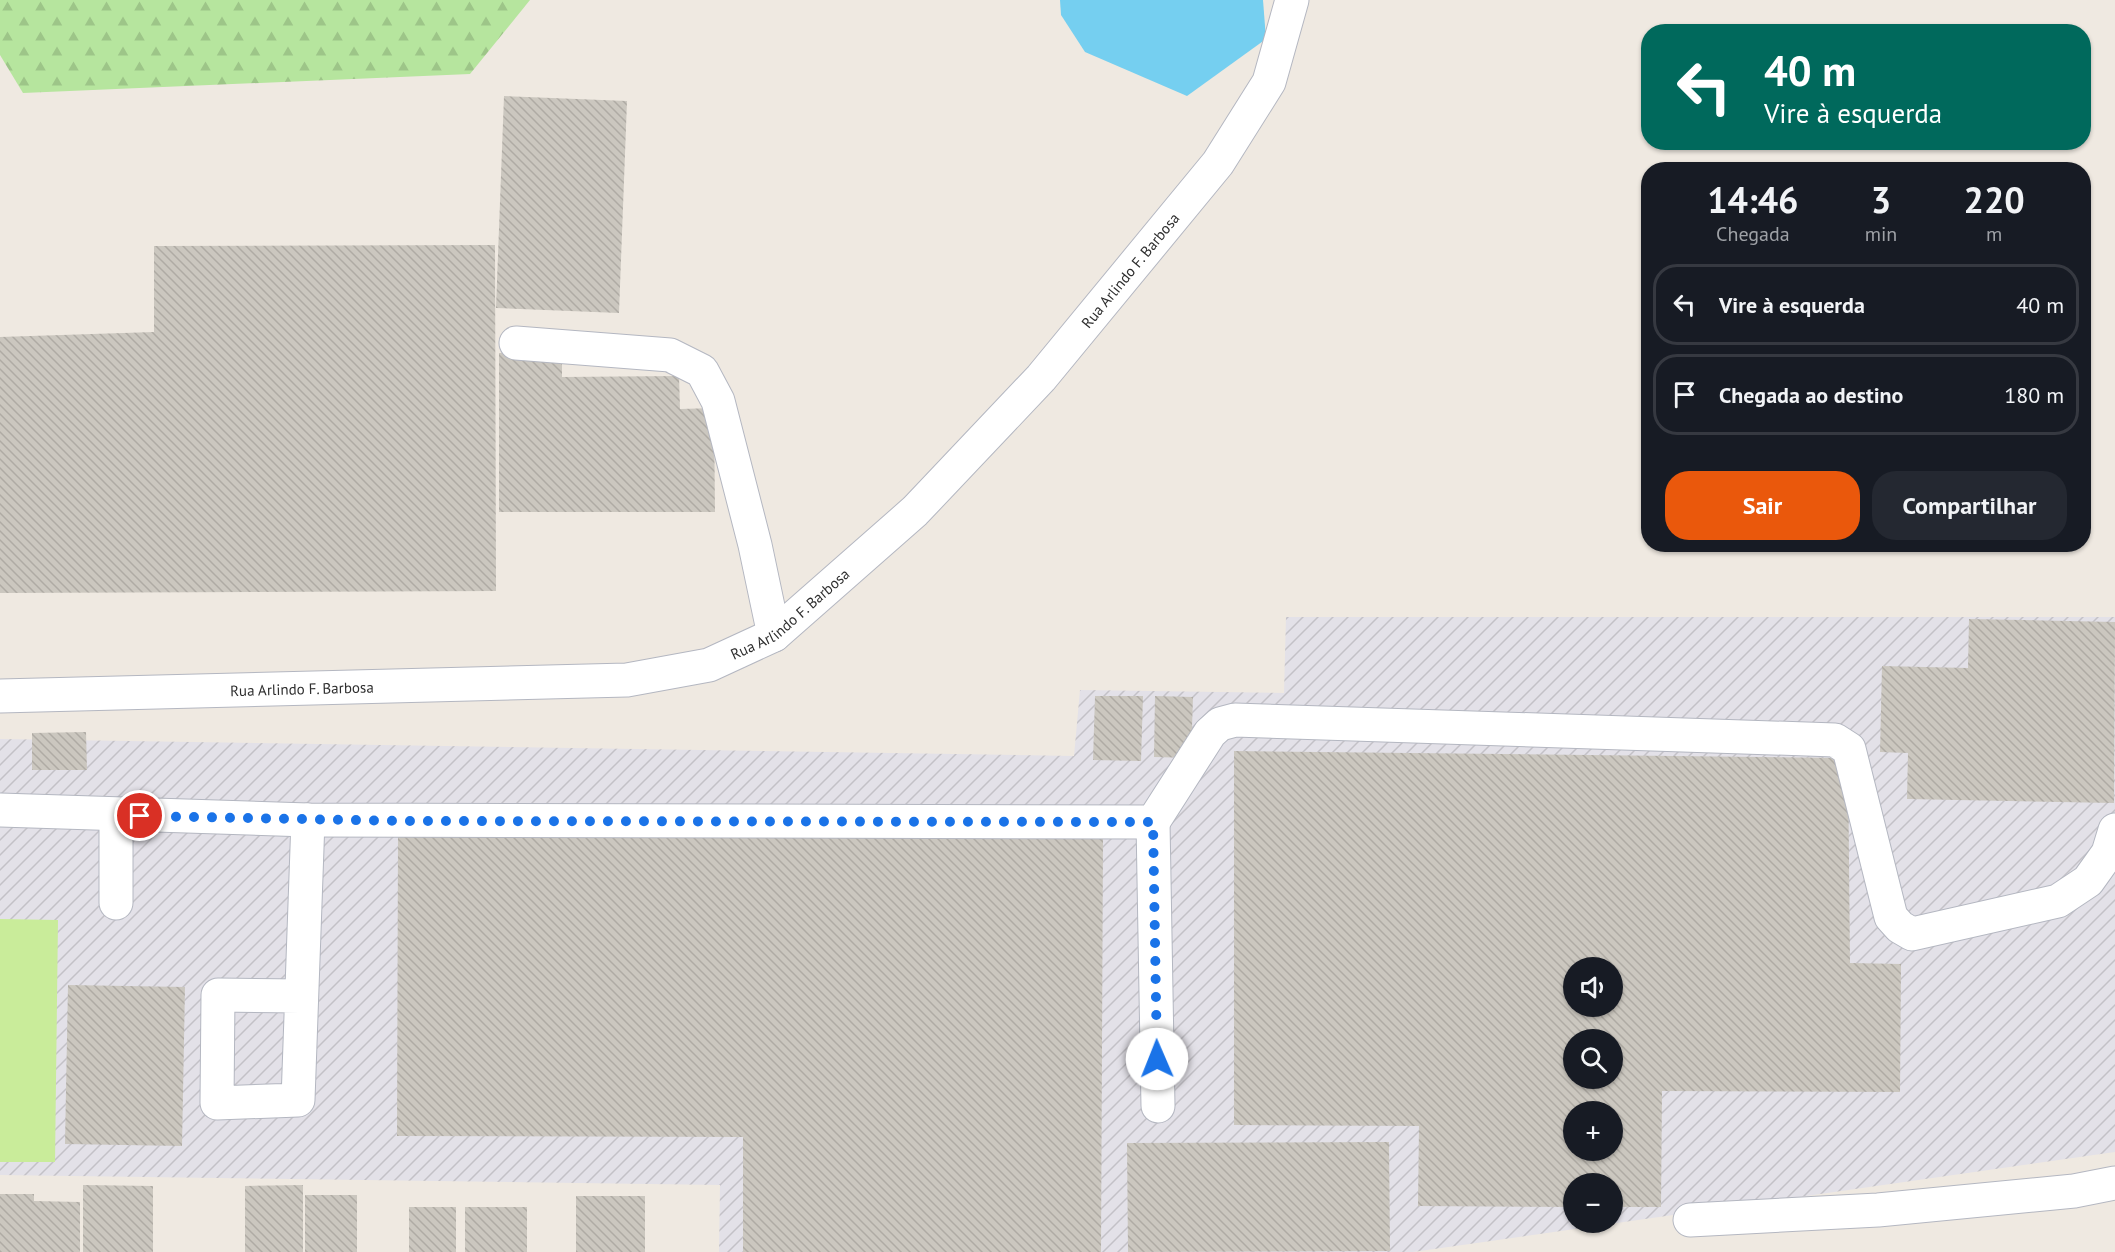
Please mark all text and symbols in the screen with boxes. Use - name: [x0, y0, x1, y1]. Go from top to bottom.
- text: 40 m: [1764, 43, 1856, 98]
- icon: left: [1665, 48, 1743, 126]
- text: Vire à esquerda: [1764, 96, 1942, 130]
- text: 14:46: [1707, 176, 1799, 223]
- text: 3: [1871, 176, 1891, 223]
- text: 220: [1964, 176, 2025, 223]
- street label: Rua Arlindo F. Barbosa: [1077, 209, 1183, 331]
- text: Chegada: [1716, 221, 1790, 247]
- text: min: [1865, 221, 1897, 247]
- text: m: [1986, 221, 2002, 247]
- icon: left: [1668, 288, 1701, 321]
- text: Vire à esquerda: [1719, 291, 1865, 319]
- text: 40 m: [2016, 291, 2064, 319]
- icon: arrive: [1668, 378, 1701, 411]
- text: Chegada ao destino: [1719, 381, 1903, 409]
- text: 180 m: [2004, 381, 2064, 409]
- button: Sair: [1665, 471, 1860, 540]
- button: Compartilhar: [1872, 471, 2067, 540]
- street label: Rua Arlindo F. Barbosa: [727, 564, 853, 663]
- street label: Rua Arlindo F. Barbosa: [230, 677, 374, 700]
- pin: [114, 790, 165, 841]
- icon: arrive: [123, 799, 156, 832]
- map controls: [1563, 957, 1623, 1233]
- button: sound: [1563, 957, 1623, 1017]
- position arrow: [1125, 1027, 1189, 1091]
- button: search: [1563, 1029, 1623, 1089]
- button: +: [1563, 1101, 1623, 1161]
- button: −: [1563, 1173, 1623, 1233]

